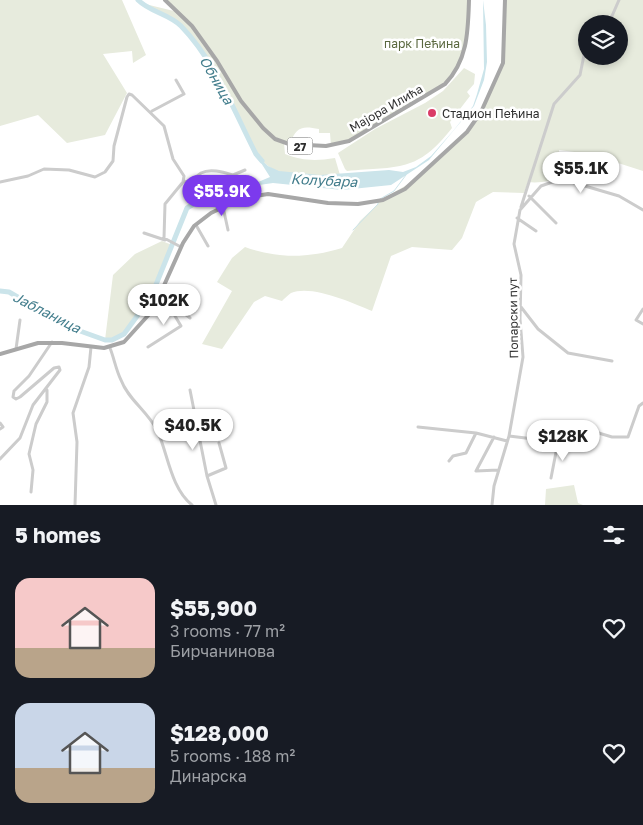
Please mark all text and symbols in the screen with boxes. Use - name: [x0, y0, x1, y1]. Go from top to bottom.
- map controls: [578, 15, 628, 65]
- button: layers: [578, 15, 628, 65]
- park label: парк Пећина: [384, 36, 460, 51]
- water label: Обница: [197, 53, 238, 108]
- street label: Мајора Илића: [347, 81, 425, 135]
- place label: Стадион Пећина: [442, 106, 540, 121]
- marker: Стадион Пећина: [426, 107, 438, 119]
- road number: 27: [288, 138, 312, 154]
- pin: $55.1K: [540, 152, 622, 194]
- text: $55.1K: [553, 158, 609, 178]
- water label: Колубара: [290, 170, 359, 190]
- pin: $55.9K: [181, 174, 263, 217]
- text: $55.9K: [193, 181, 251, 201]
- street label: Попарски пут: [505, 277, 521, 359]
- pin: $102K: [129, 284, 199, 326]
- water label: Јабланица: [10, 288, 85, 337]
- text: $102K: [139, 290, 189, 310]
- pin: $40.5K: [152, 408, 234, 451]
- text: $40.5K: [164, 415, 222, 435]
- pin: $128K: [528, 420, 598, 462]
- text: $128K: [538, 426, 588, 446]
- icon: filters: [600, 521, 628, 549]
- text: 5 homes: [15, 522, 101, 548]
- text: $55,900: [170, 595, 257, 621]
- icon: home: [55, 598, 115, 658]
- icon: heart: [600, 614, 628, 642]
- text: 3 rooms · 77 m²: [170, 621, 285, 641]
- text: Бирчанинова: [170, 641, 275, 661]
- text: $128,000: [170, 720, 269, 746]
- icon: home: [55, 723, 115, 783]
- icon: heart: [600, 739, 628, 767]
- text: 5 rooms · 188 m²: [170, 746, 295, 766]
- text: Динарска: [170, 766, 247, 786]

